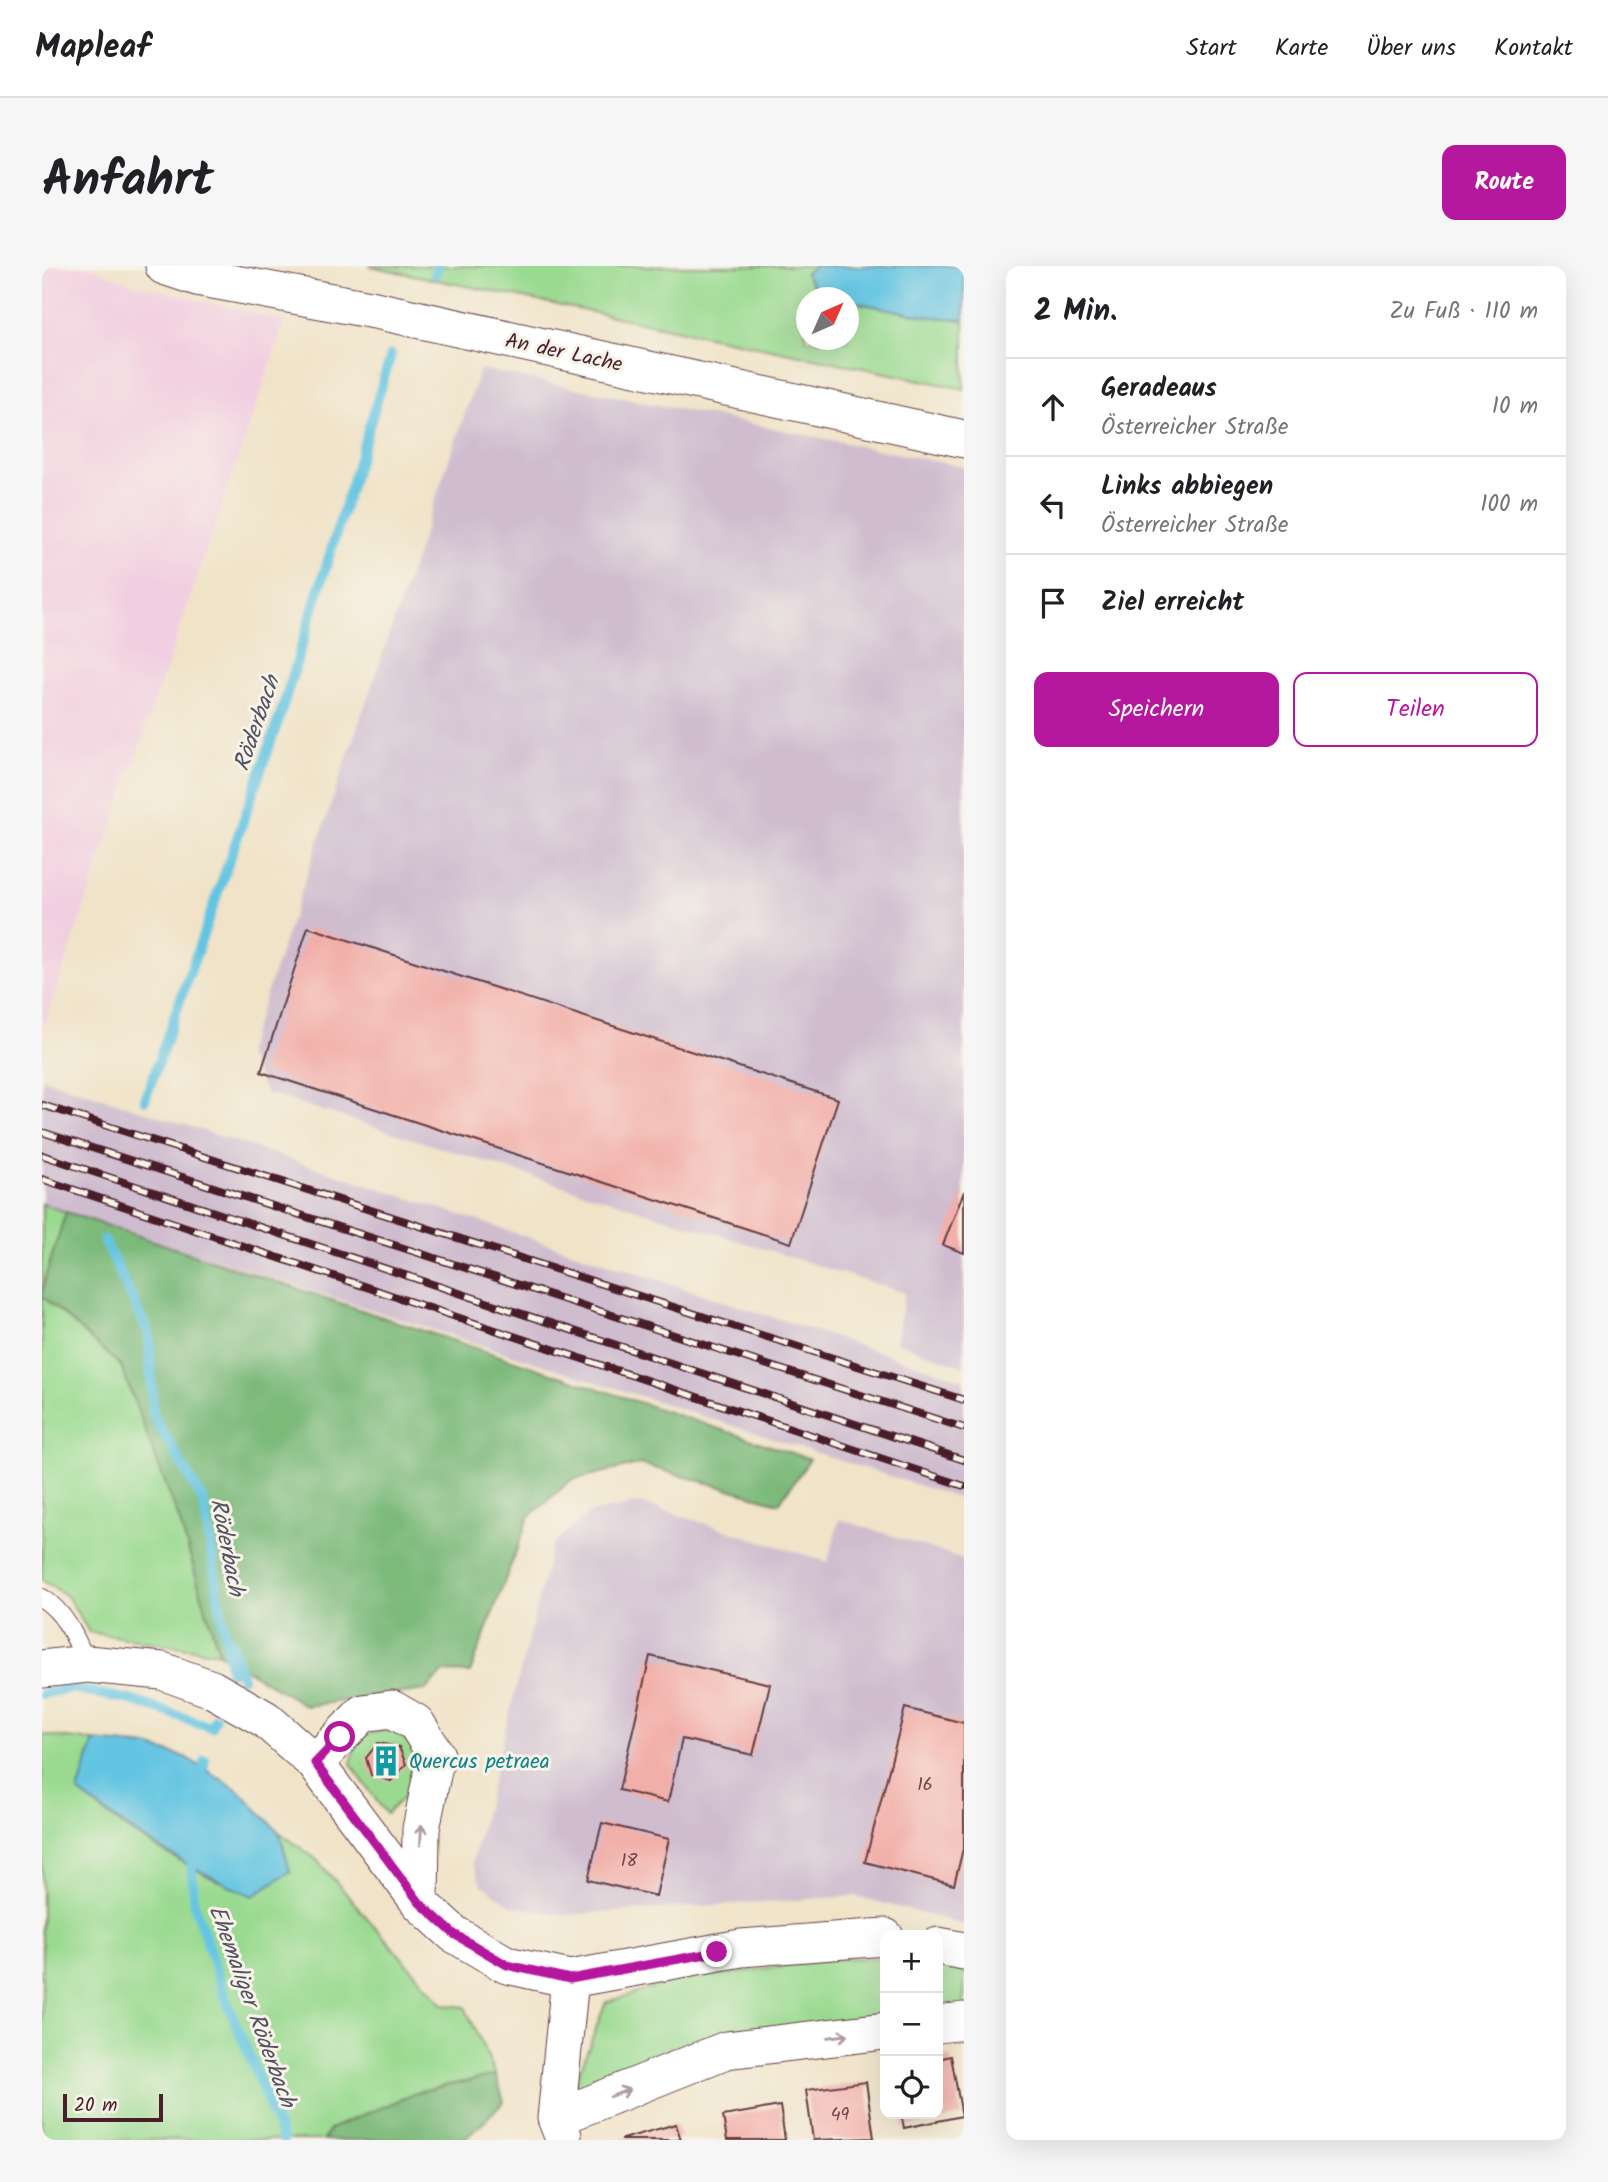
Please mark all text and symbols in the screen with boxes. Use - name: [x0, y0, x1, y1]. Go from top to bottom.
- text: Mapleaf: [35, 22, 151, 75]
- text: Start: [1186, 29, 1237, 68]
- text: Karte: [1275, 29, 1328, 68]
- text: Über uns: [1366, 29, 1456, 68]
- text: Kontakt: [1494, 29, 1573, 68]
- text: Anfahrt: [42, 143, 214, 221]
- button: Route: [1442, 145, 1566, 220]
- north arrow: [796, 287, 859, 350]
- text: 2 Min.: [1034, 288, 1117, 336]
- text: Zu Fuß · 110 m: [1390, 294, 1538, 330]
- street label: An der Lache: [502, 325, 626, 382]
- text: Geradeaus: [1101, 368, 1217, 410]
- icon: ahead: [1034, 388, 1072, 426]
- text: 10 m: [1492, 389, 1538, 425]
- text: Österreicher Straße: [1101, 410, 1288, 446]
- text: Links abbiegen: [1101, 466, 1273, 508]
- icon: left: [1034, 486, 1072, 524]
- text: 100 m: [1480, 487, 1538, 523]
- text: Österreicher Straße: [1101, 508, 1288, 544]
- text: Ziel erreicht: [1101, 582, 1244, 624]
- icon: arrive: [1034, 584, 1072, 622]
- water label: Röderbach: [225, 670, 292, 776]
- button: Speichern: [1034, 672, 1279, 747]
- button: Teilen: [1293, 672, 1538, 747]
- water label: Röderbach: [199, 1496, 253, 1601]
- route start: [324, 1721, 355, 1752]
- building icon: Quercus petraea: [369, 1744, 403, 1778]
- place label: Quercus petraea: [409, 1746, 550, 1779]
- house number: 16: [917, 1771, 933, 1800]
- one-way arrow: [415, 1823, 428, 1846]
- house number: 18: [621, 1847, 637, 1876]
- water label: Ehemaliger Röderbach: [198, 1900, 305, 2115]
- map controls: [880, 1930, 943, 2119]
- button: +: [880, 1930, 943, 1993]
- route end: [701, 1936, 732, 1967]
- button: −: [880, 1993, 943, 2056]
- one-way arrow: [826, 2030, 849, 2043]
- button: locate: [880, 2056, 943, 2119]
- one-way arrow: [608, 2086, 630, 2099]
- scale bar: [63, 2091, 163, 2123]
- text: 20 m: [74, 2091, 117, 2121]
- house number: 49: [831, 2101, 850, 2130]

